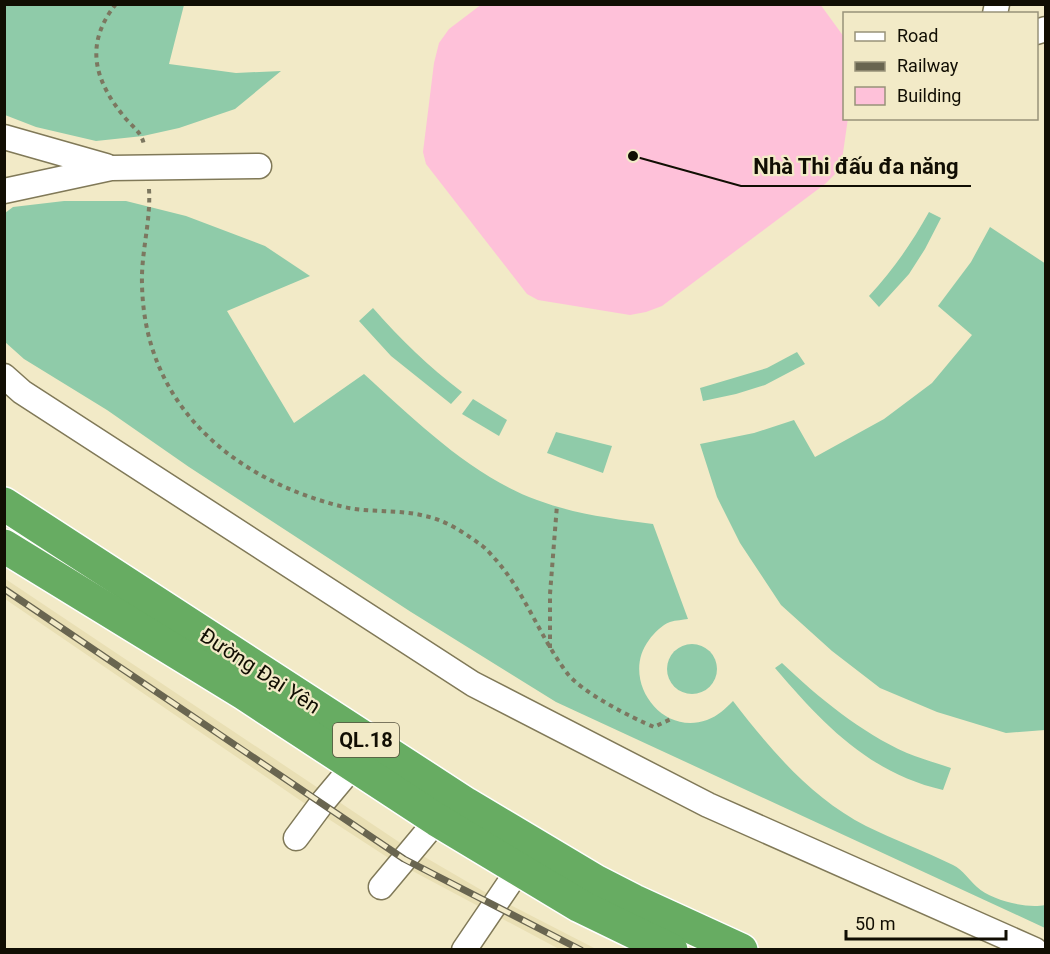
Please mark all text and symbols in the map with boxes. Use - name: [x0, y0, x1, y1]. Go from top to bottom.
- legend: [843, 12, 1038, 120]
- text: Road: [897, 25, 938, 46]
- text: Railway: [897, 55, 959, 76]
- text: Building: [897, 85, 961, 106]
- callout: Nhà Thi đấu đa năng: [741, 146, 971, 186]
- text: Nhà Thi đấu đa năng: [753, 154, 959, 179]
- street label: Đường Đại Yên: [196, 623, 324, 719]
- road number: QL.18: [333, 723, 399, 757]
- scale bar: [846, 903, 1006, 941]
- text: 50 m: [855, 913, 895, 934]

